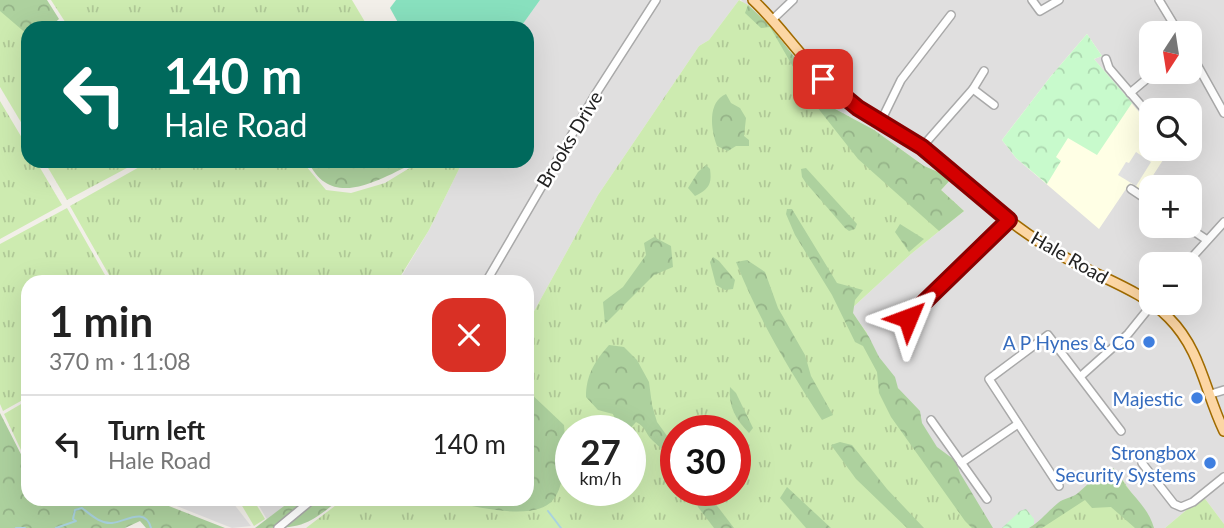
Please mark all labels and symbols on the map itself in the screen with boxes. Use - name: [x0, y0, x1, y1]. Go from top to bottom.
- north arrow: [1139, 21, 1202, 84]
- pin: [793, 49, 853, 109]
- street label: Brooks Drive: [531, 87, 607, 191]
- street label: Hale Road: [1027, 226, 1113, 288]
- position arrow: [871, 281, 945, 355]
- place label: A P Hynes & Co: [1003, 331, 1135, 354]
- marker: A P Hynes & Co: [1141, 334, 1157, 350]
- place label: Majestic: [1113, 387, 1183, 410]
- marker: Majestic: [1189, 390, 1205, 406]
- speed limit sign: 30: [660, 415, 751, 506]
- place label: Strongbox Security Systems: [1055, 441, 1197, 486]
- marker: Strongbox Security Systems: [1202, 455, 1218, 471]

